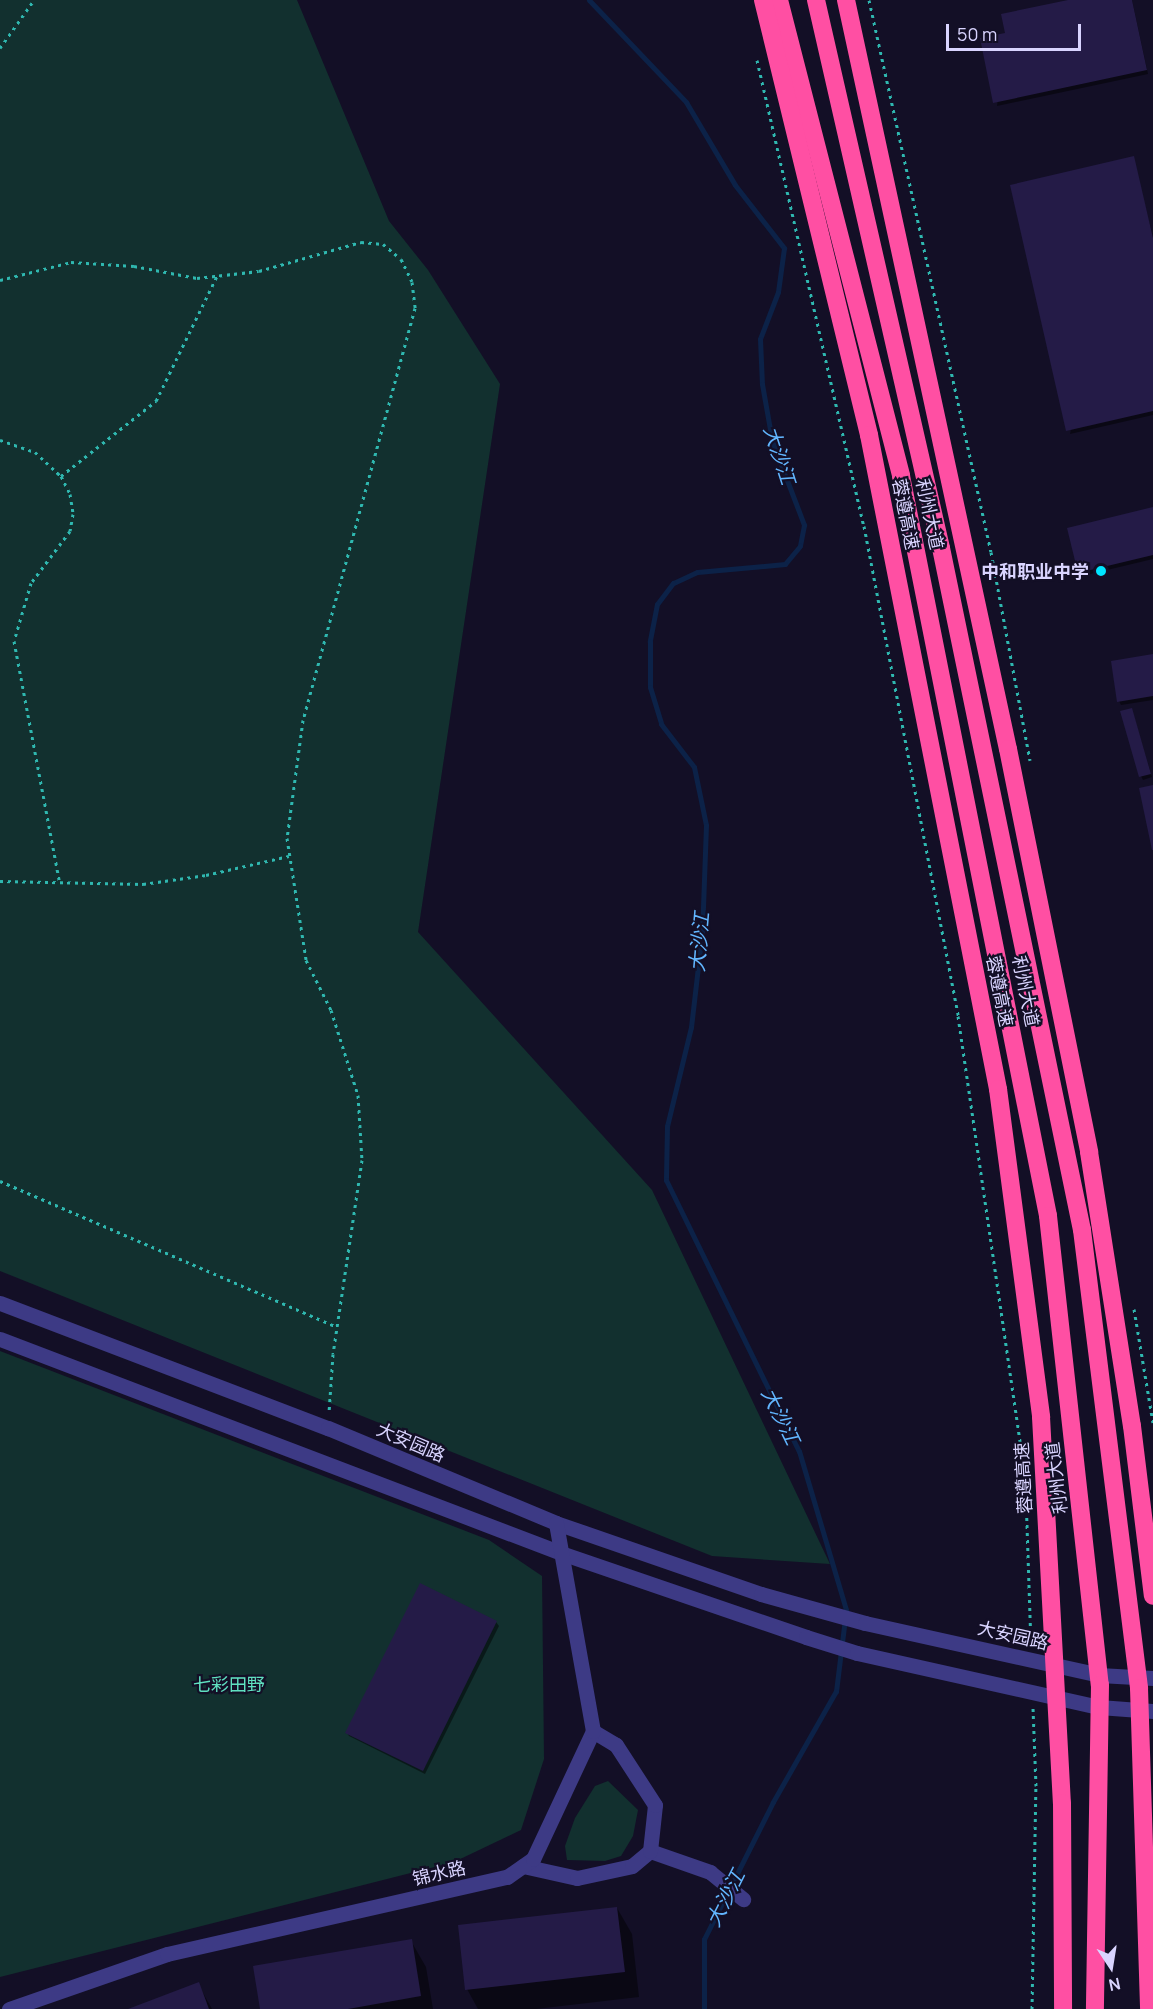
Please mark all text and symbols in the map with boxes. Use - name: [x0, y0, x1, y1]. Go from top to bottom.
- scale bar: [949, 12, 1084, 50]
- text: 50 m: [957, 22, 997, 46]
- water label: 大沙江: [759, 423, 801, 487]
- street label: 蓉遵高速: [889, 477, 923, 551]
- street label: 利州大道: [912, 477, 948, 551]
- place label: 中和职业中学: [981, 560, 1089, 582]
- marker: 中和职业中学: [1094, 564, 1108, 578]
- water label: 大沙江: [684, 911, 714, 973]
- street label: 蓉遵高速: [983, 954, 1017, 1028]
- street label: 利州大道: [1009, 954, 1043, 1028]
- water label: 大沙江: [757, 1384, 805, 1448]
- street label: 大安园路: [374, 1418, 448, 1466]
- street label: 蓉遵高速: [1010, 1441, 1036, 1515]
- street label: 利州大道: [1041, 1441, 1071, 1515]
- street label: 大安园路: [975, 1616, 1051, 1654]
- park label: 七彩田野: [193, 1673, 265, 1695]
- street label: 锦水路: [410, 1856, 468, 1890]
- water label: 大沙江: [701, 1866, 749, 1930]
- north arrow: [1081, 1937, 1141, 1997]
- text: N: [1107, 1973, 1123, 1997]

